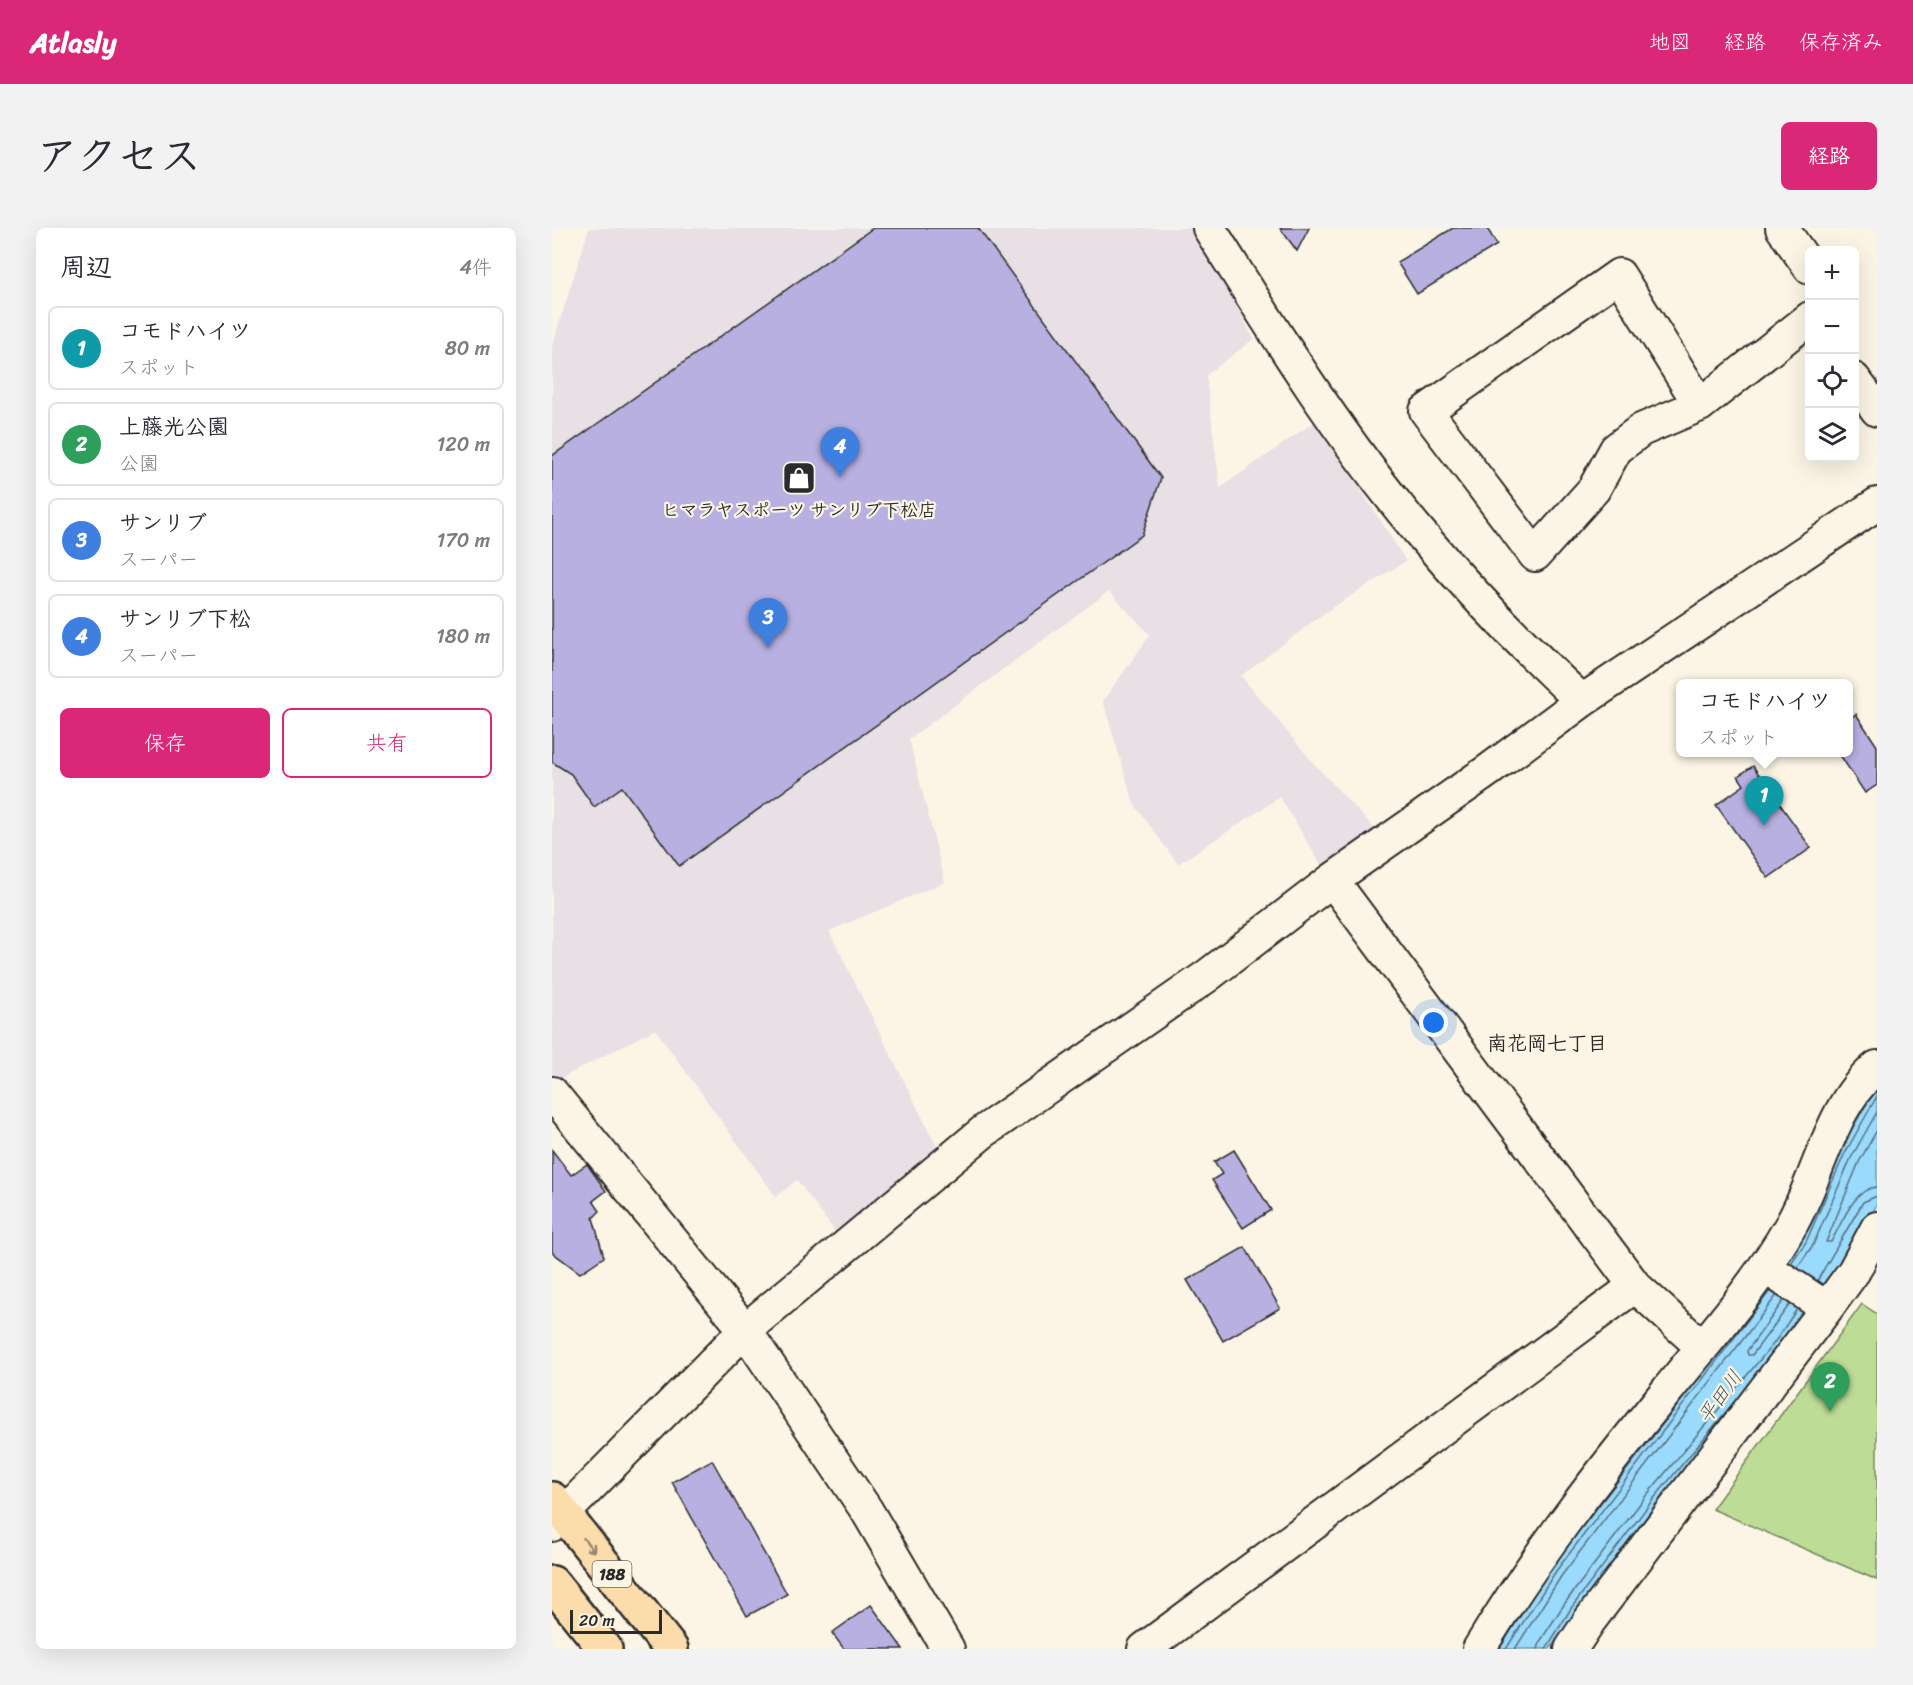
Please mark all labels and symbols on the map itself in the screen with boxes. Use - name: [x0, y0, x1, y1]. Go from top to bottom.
- pin: 4: [820, 428, 860, 477]
- shop icon: ヒマラヤスポーツ サンリブ下松店: [781, 460, 817, 496]
- place label: ヒマラヤスポーツ サンリブ下松店: [662, 494, 936, 526]
- pin: 3: [748, 598, 788, 648]
- pin: 1: [1744, 776, 1784, 826]
- your location: [1419, 1008, 1448, 1037]
- district label: 南花岡七丁目: [1487, 1026, 1607, 1061]
- water label: 平田川: [1688, 1362, 1752, 1432]
- pin: 2: [1810, 1362, 1850, 1412]
- one-way arrow: [582, 1537, 595, 1553]
- road number: 188: [592, 1561, 632, 1587]
- scale bar: [570, 1607, 662, 1634]

